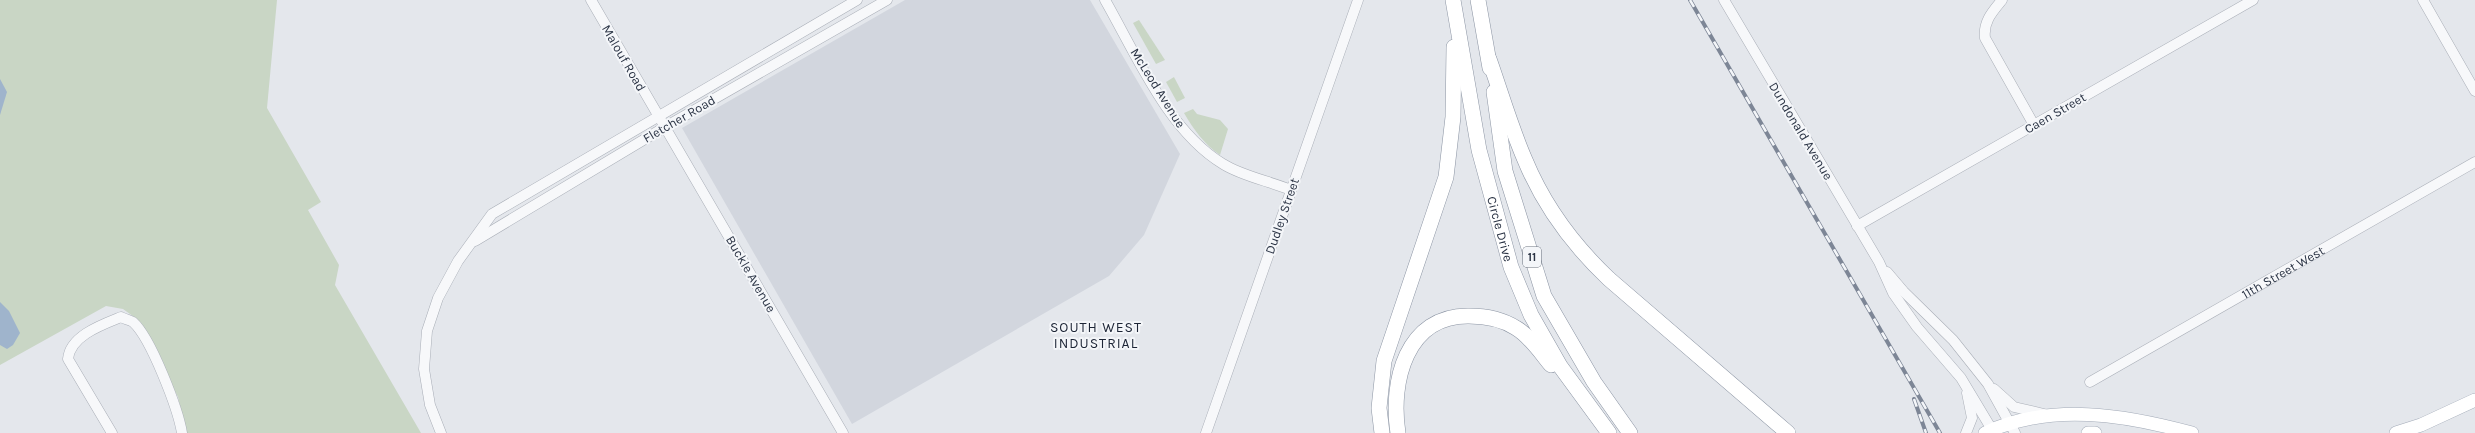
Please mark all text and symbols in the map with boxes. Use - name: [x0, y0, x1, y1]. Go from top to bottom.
- street label: Malouf Road: [599, 22, 649, 94]
- street label: McLeod Avenue: [1127, 45, 1189, 131]
- street label: Dundonald Avenue: [1766, 79, 1836, 183]
- street label: Caen Street: [2022, 89, 2088, 137]
- street label: Fletcher Road: [640, 92, 718, 146]
- street label: Dudley Street: [1262, 176, 1302, 256]
- street label: Circle Drive: [1484, 195, 1517, 264]
- street label: Buckle Avenue: [723, 233, 779, 315]
- street label: 11th Street West: [2239, 242, 2327, 301]
- road number: 11: [1523, 247, 1541, 267]
- district label: SOUTH WEST INDUSTRIAL: [1050, 319, 1142, 352]

